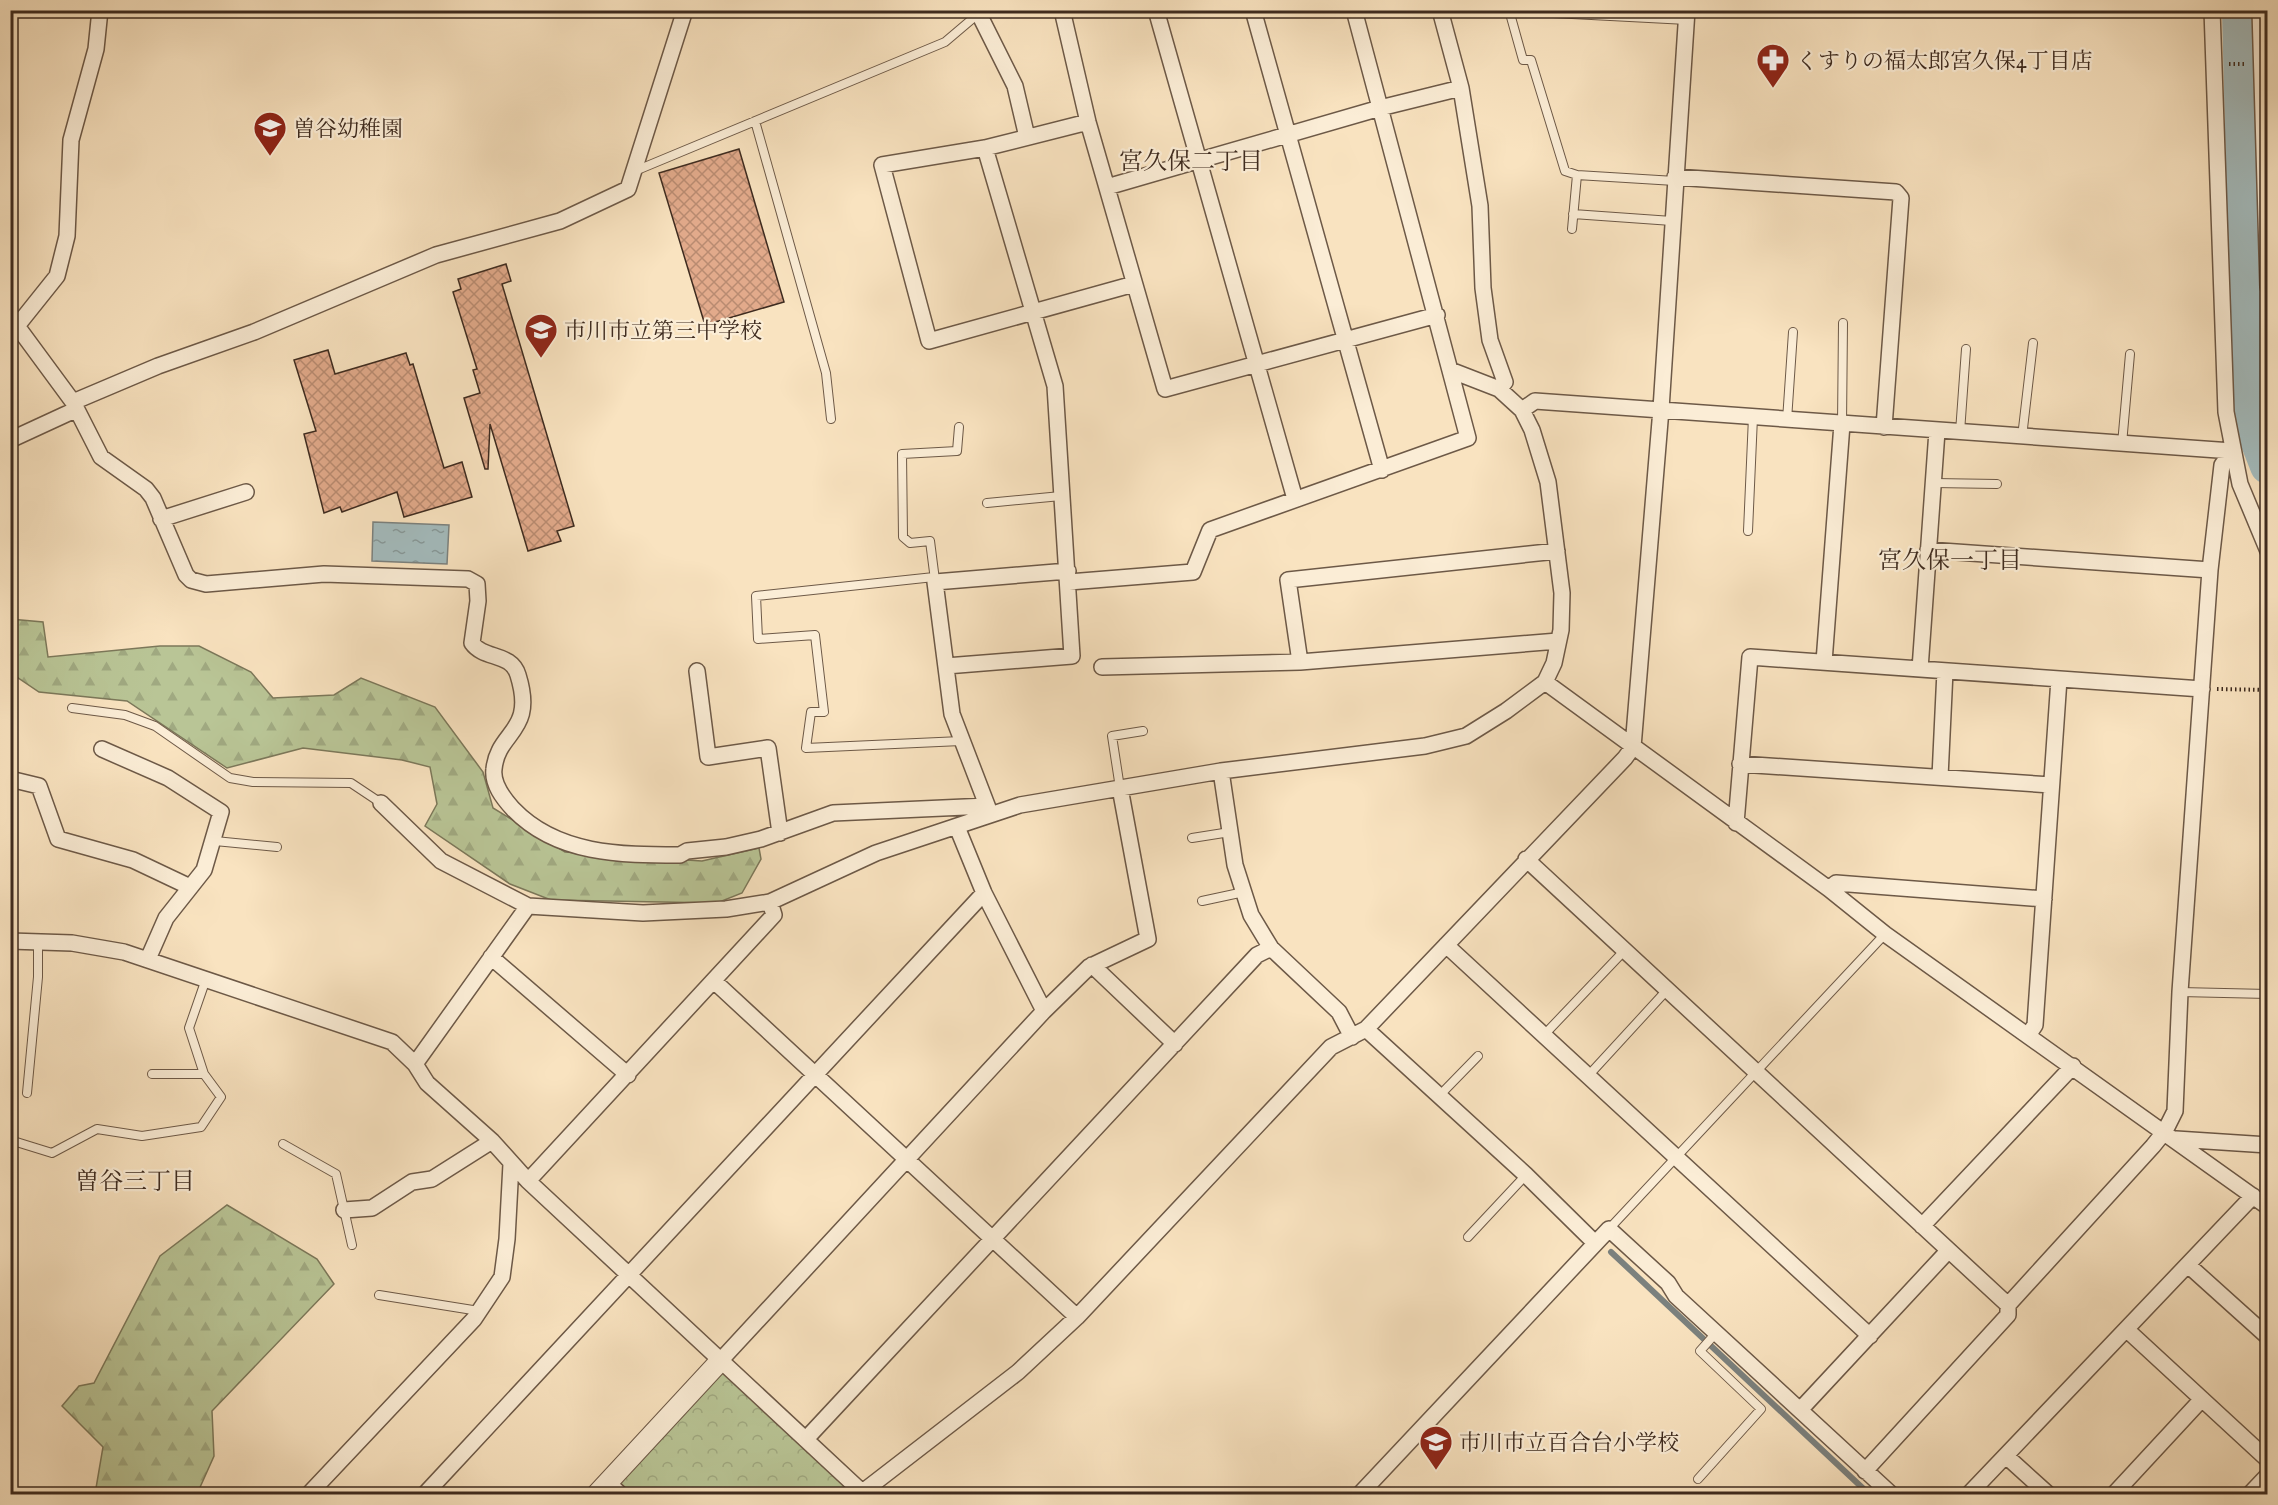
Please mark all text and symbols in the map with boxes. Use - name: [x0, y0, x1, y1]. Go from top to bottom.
- pharmacy icon: くすりの福太郎宮久保4丁目店: [1755, 42, 1791, 89]
- place label: くすりの福太郎宮久保4丁目店: [1796, 48, 2093, 76]
- school or university icon: 曽谷幼稚園: [252, 110, 288, 157]
- place label: 曽谷幼稚園: [293, 116, 403, 144]
- district label: 宮久保二丁目: [1119, 147, 1263, 178]
- school or university icon: 市川市立第三中学校: [523, 312, 559, 359]
- place label: 市川市立第三中学校: [564, 318, 762, 346]
- district label: 宮久保一丁目: [1878, 546, 2022, 577]
- district label: 曽谷三丁目: [75, 1167, 195, 1198]
- school or university icon: 市川市立百合台小学校: [1418, 1424, 1454, 1471]
- place label: 市川市立百合台小学校: [1459, 1430, 1679, 1458]

